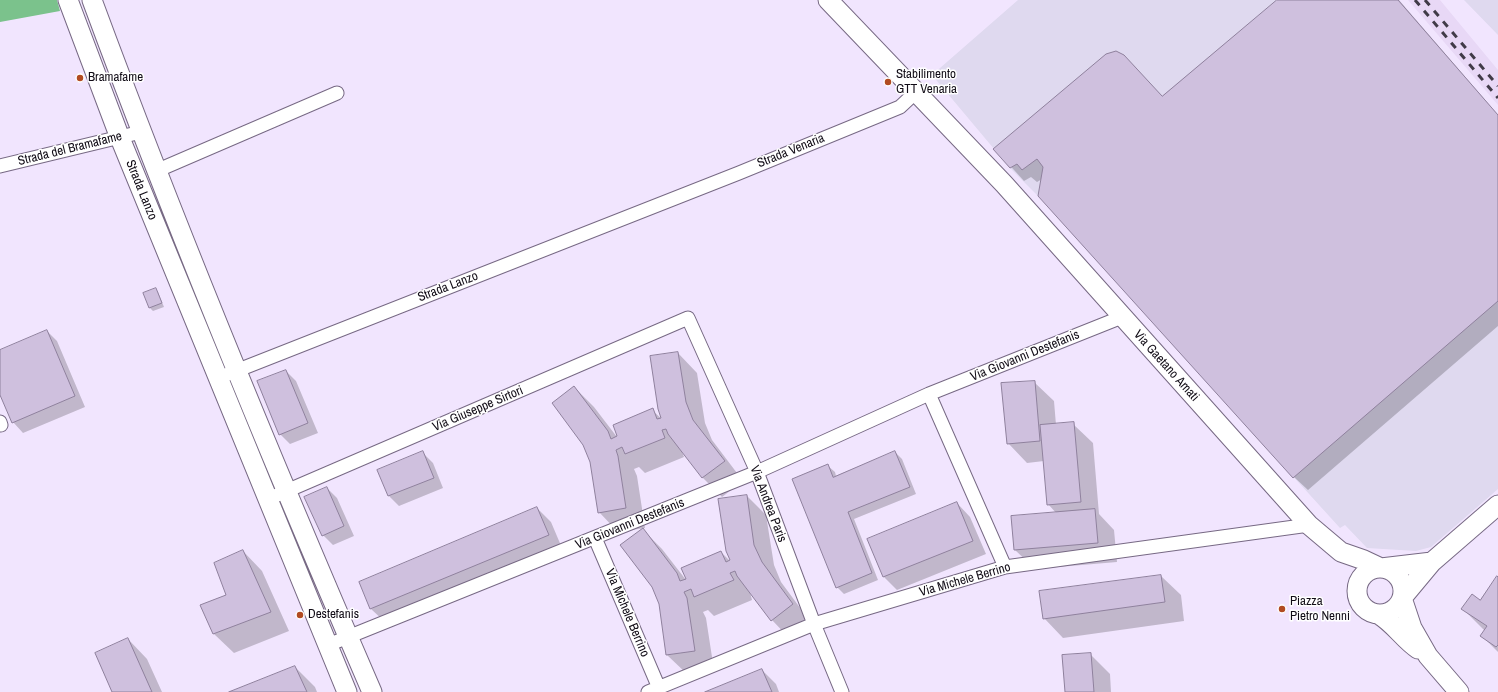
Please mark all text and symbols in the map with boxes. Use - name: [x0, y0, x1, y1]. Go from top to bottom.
- place label: Stabilimento GTT Venaria: [896, 67, 957, 98]
- place label: Bramafame: [88, 70, 143, 86]
- marker: Bramafame: [75, 73, 85, 83]
- marker: Stabilimento GTT Venaria: [883, 77, 893, 87]
- street label: Strada del Bramafame: [16, 129, 124, 169]
- street label: Strada Venaria: [755, 130, 827, 172]
- street label: Strada Lanzo: [122, 158, 160, 222]
- street label: Strada Lanzo: [416, 268, 480, 306]
- street label: Via Giovanni Destefanis: [968, 327, 1082, 385]
- street label: Via Gaetano Amati: [1130, 327, 1202, 405]
- street label: Via Giuseppe Sirtori: [430, 383, 526, 435]
- street label: Via Andrea Paris: [746, 463, 790, 545]
- street label: Via Giovanni Destefanis: [573, 495, 687, 553]
- street label: Via Michele Berrino: [918, 560, 1012, 600]
- street label: Via Michele Berrino: [601, 567, 653, 659]
- place label: Piazza Pietro Nenni: [1290, 594, 1350, 625]
- marker: Piazza Pietro Nenni: [1277, 604, 1287, 614]
- place label: Destefanis: [308, 607, 359, 623]
- marker: Destefanis: [295, 610, 305, 620]

